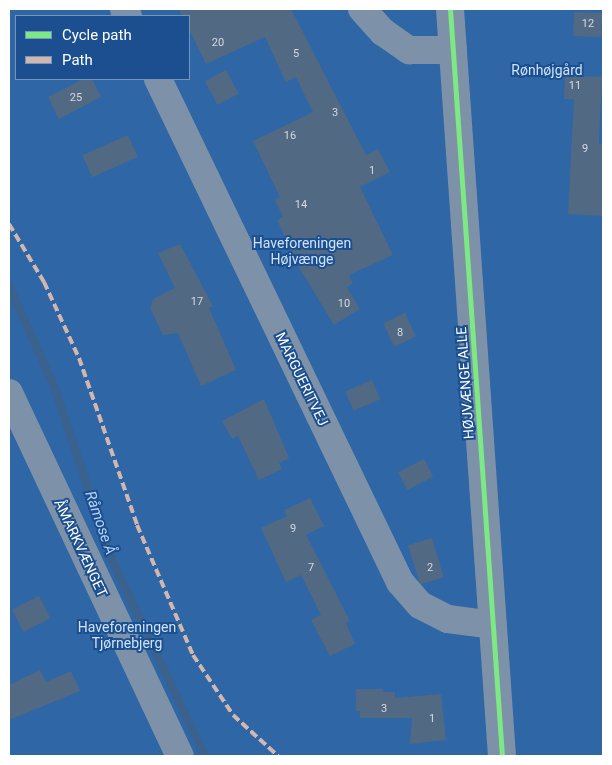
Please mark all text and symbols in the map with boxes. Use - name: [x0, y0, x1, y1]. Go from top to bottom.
- legend: [15, 15, 190, 80]
- house number: 12: [582, 17, 594, 31]
- text: Cycle path: [62, 26, 132, 44]
- house number: 20: [212, 36, 224, 50]
- house number: 5: [293, 47, 299, 61]
- text: Path: [62, 51, 93, 69]
- park label: Rønhøjgård: [511, 62, 583, 78]
- house number: 11: [569, 79, 581, 93]
- house number: 25: [70, 91, 82, 105]
- house number: 3: [332, 106, 338, 120]
- house number: 16: [284, 129, 296, 143]
- house number: 9: [582, 142, 588, 156]
- house number: 1: [369, 164, 375, 178]
- house number: 14: [295, 198, 307, 212]
- park label: Haveforeningen Højvænge: [253, 235, 351, 268]
- house number: 17: [191, 295, 203, 309]
- house number: 10: [338, 297, 350, 311]
- house number: 8: [397, 326, 403, 340]
- street label: HØJVÆNGE ALLE: [453, 326, 477, 440]
- street label: MARGUERITVEJ: [272, 329, 332, 429]
- water label: Råmose Å: [81, 489, 119, 557]
- street label: ÅMARKVÆNGET: [51, 496, 111, 600]
- house number: 9: [290, 522, 296, 536]
- house number: 7: [308, 561, 314, 575]
- house number: 2: [427, 561, 433, 575]
- park label: Haveforeningen Tjørnebjerg: [78, 619, 176, 652]
- house number: 3: [381, 702, 387, 716]
- house number: 1: [429, 712, 435, 726]

